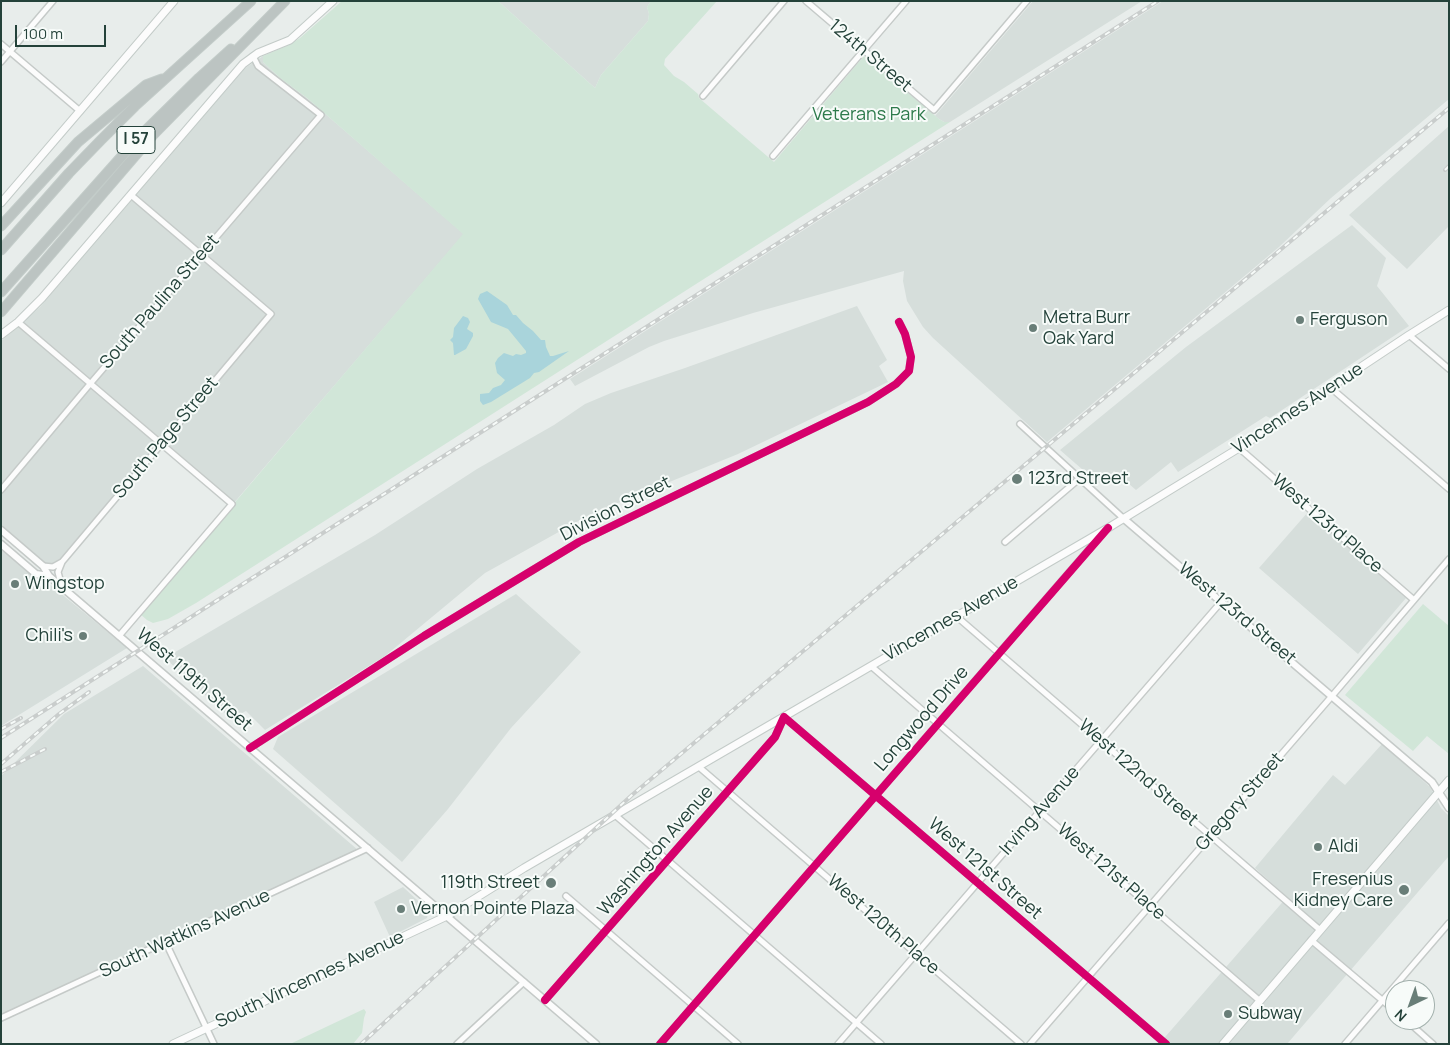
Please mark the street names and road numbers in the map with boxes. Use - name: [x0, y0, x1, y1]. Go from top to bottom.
- street label: 124th Street: [824, 15, 916, 97]
- road number: I 57: [117, 126, 155, 154]
- street label: South Paulina Street: [96, 231, 224, 373]
- street label: Vincennes Avenue: [1228, 359, 1368, 459]
- street label: South Page Street: [109, 373, 223, 503]
- street label: West 123rd Place: [1267, 470, 1387, 578]
- street label: Division Street: [557, 472, 675, 546]
- street label: West 123rd Street: [1174, 558, 1300, 670]
- street label: Vincennes Avenue: [880, 572, 1022, 666]
- street label: West 119th Street: [132, 624, 256, 736]
- street label: Longwood Drive: [870, 662, 974, 776]
- street label: West 122nd Street: [1074, 715, 1202, 831]
- street label: Gregory Street: [1191, 748, 1289, 856]
- street label: Irving Avenue: [996, 762, 1084, 860]
- street label: Washington Avenue: [594, 782, 718, 920]
- street label: West 121st Street: [924, 814, 1046, 924]
- street label: West 121st Place: [1052, 819, 1170, 925]
- street label: West 120th Place: [822, 870, 944, 980]
- street label: South Watkins Avenue: [96, 885, 274, 983]
- street label: South Vincennes Avenue: [212, 927, 408, 1033]

